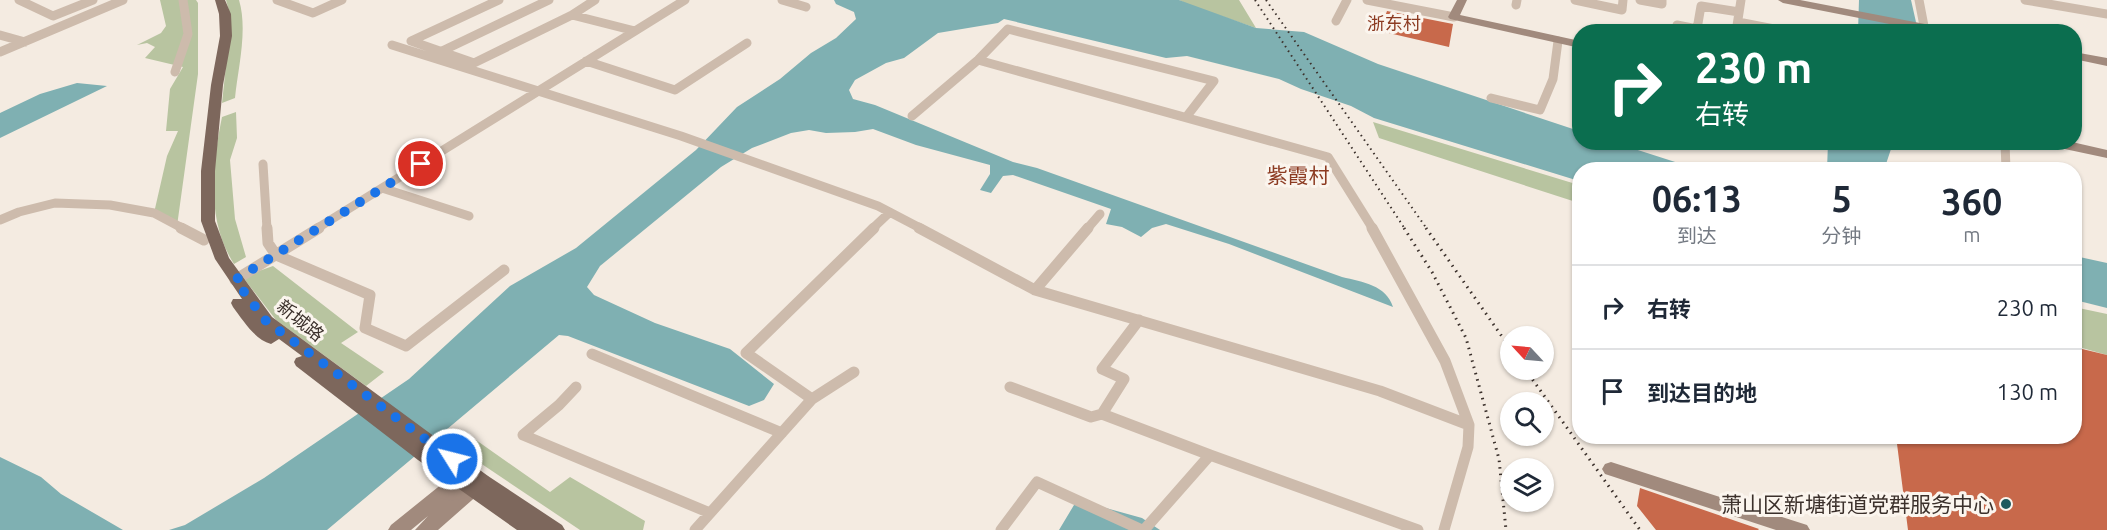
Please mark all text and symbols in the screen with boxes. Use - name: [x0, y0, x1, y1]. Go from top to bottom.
- district label: 浙东村: [1367, 13, 1421, 33]
- text: 230 m: [1695, 44, 1812, 91]
- icon: right: [1596, 48, 1674, 126]
- text: 右转: [1695, 99, 1749, 129]
- pin: [395, 138, 446, 189]
- icon: arrive: [404, 147, 437, 180]
- district label: 紫霞村: [1267, 163, 1330, 187]
- text: 06:13: [1652, 178, 1742, 219]
- text: 5: [1831, 178, 1852, 219]
- text: 360: [1941, 181, 2002, 222]
- text: m: [1963, 223, 1980, 246]
- text: 到达: [1677, 224, 1717, 247]
- text: 分钟: [1822, 224, 1862, 247]
- icon: right: [1596, 291, 1629, 324]
- street label: 新城路: [274, 295, 328, 345]
- text: 230 m: [1997, 295, 2058, 320]
- text: 右转: [1647, 296, 1691, 321]
- north arrow: [1500, 326, 1554, 380]
- map controls: [1500, 326, 1554, 512]
- icon: arrive: [1596, 375, 1629, 408]
- text: 130 m: [1997, 379, 2058, 404]
- text: 到达目的地: [1647, 380, 1757, 405]
- button: search: [1500, 392, 1554, 446]
- position arrow: [420, 427, 484, 491]
- button: layers: [1500, 458, 1554, 512]
- place label: 萧山区新塘街道党群服务中心: [1721, 492, 1994, 516]
- marker: 萧山区新塘街道党群服务中心: [1999, 497, 2013, 511]

